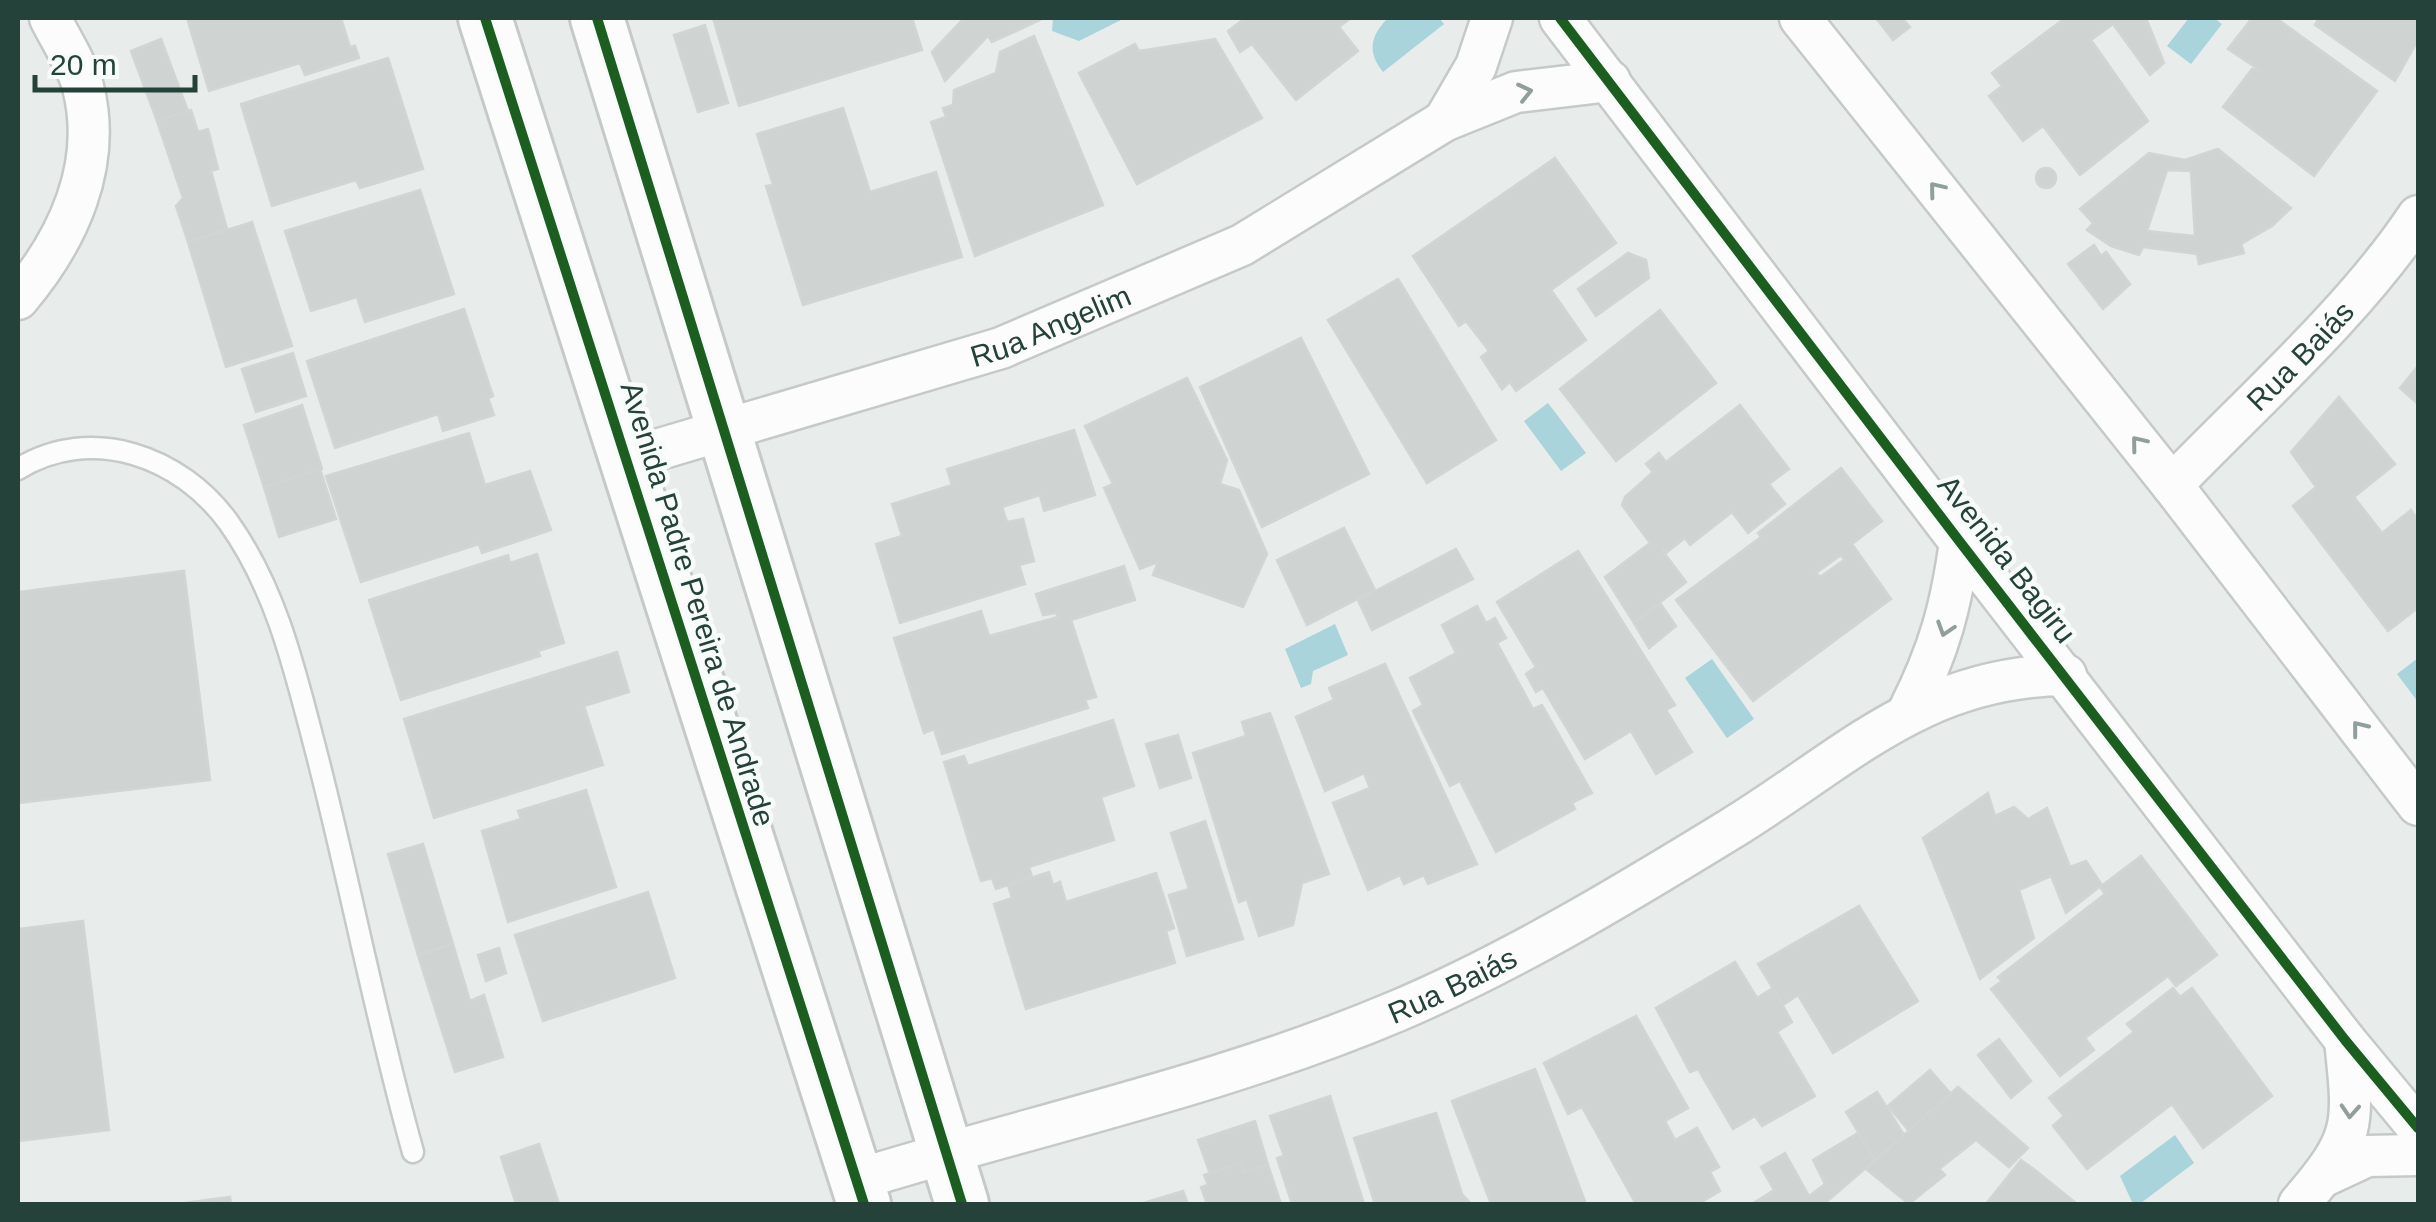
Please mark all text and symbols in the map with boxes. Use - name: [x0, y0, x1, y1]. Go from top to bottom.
- scale bar: [35, 30, 195, 92]
- text: 20 m: [50, 48, 117, 81]
- one-way arrow: [1516, 82, 1533, 103]
- one-way arrow: [1930, 182, 1948, 200]
- street label: Rua Angelim: [966, 278, 1135, 373]
- street label: Rua Baiás: [2240, 294, 2360, 417]
- street label: Avenida Padre Pereira de Andrade: [615, 378, 781, 830]
- one-way arrow: [2133, 436, 2150, 454]
- street label: Avenida Bagiru: [1932, 469, 2082, 649]
- one-way arrow: [1936, 620, 1956, 637]
- one-way arrow: [2353, 721, 2371, 739]
- street label: Rua Baiás: [1383, 940, 1522, 1029]
- one-way arrow: [2339, 1103, 2361, 1119]

